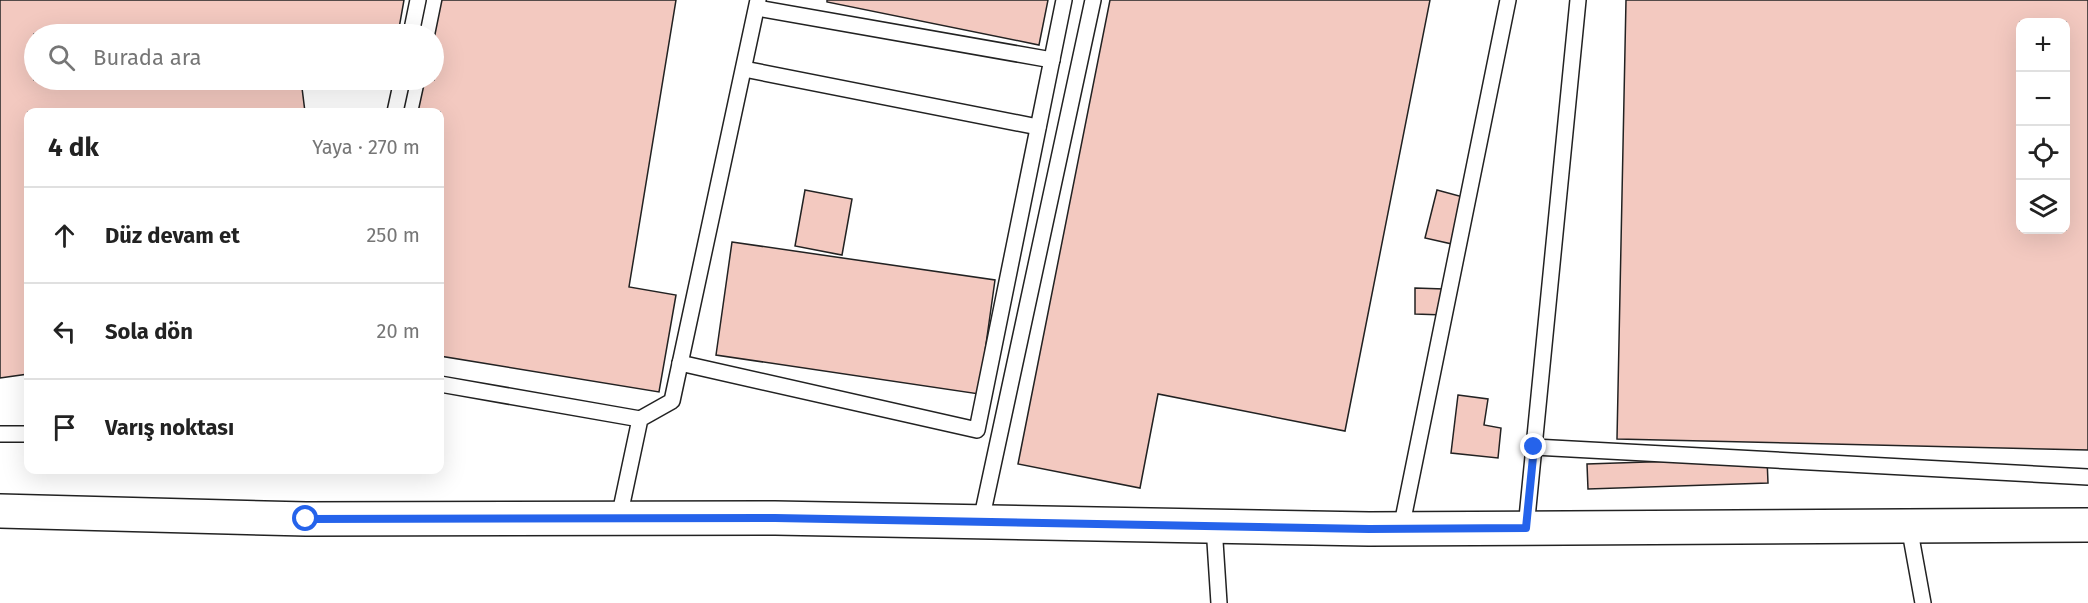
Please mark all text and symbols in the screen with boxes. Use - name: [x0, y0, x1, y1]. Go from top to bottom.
- map controls: [2016, 18, 2070, 234]
- button: +: [2016, 18, 2070, 72]
- search box: [24, 24, 444, 90]
- icon: search: [45, 41, 78, 74]
- text: Burada ara: [93, 44, 201, 71]
- button: −: [2016, 72, 2070, 126]
- button: locate: [2016, 126, 2070, 180]
- text: 4 dk: [48, 132, 99, 163]
- text: Yaya · 270 m: [312, 135, 420, 159]
- button: layers: [2016, 180, 2070, 234]
- icon: ahead: [48, 219, 81, 252]
- text: Düz devam et: [105, 222, 240, 249]
- text: 250 m: [366, 223, 420, 247]
- icon: left: [48, 315, 81, 348]
- text: Sola dön: [105, 318, 193, 345]
- text: 20 m: [377, 319, 420, 343]
- icon: arrive: [48, 411, 81, 444]
- text: Varış noktası: [105, 414, 234, 441]
- route end: [1520, 433, 1546, 459]
- route start: [292, 505, 318, 531]

